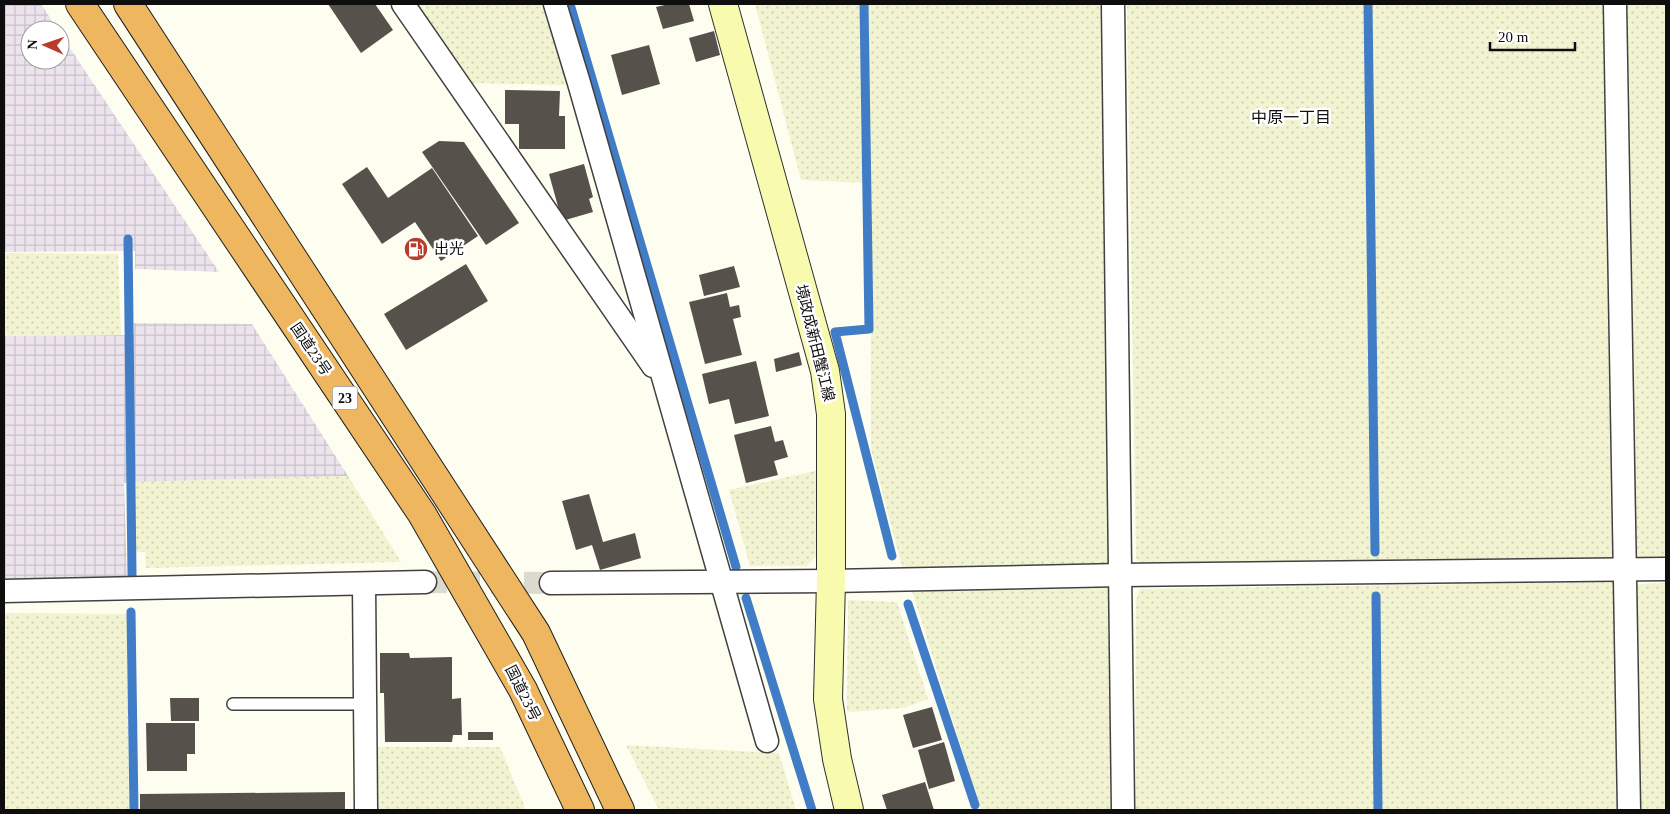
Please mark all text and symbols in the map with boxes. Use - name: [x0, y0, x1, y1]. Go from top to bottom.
- north arrow: [20, 20, 70, 70]
- scale bar: [1490, 20, 1575, 52]
- text: 20 m: [1498, 29, 1529, 45]
- text: N: [25, 39, 40, 50]
- district label: 中原一丁目: [1251, 109, 1331, 126]
- fuel station icon: 出光: [403, 236, 429, 262]
- place label: 出光: [434, 241, 464, 257]
- street label: 境政成新田蟹江線: [793, 283, 837, 403]
- street label: 国道23号: [288, 320, 334, 378]
- road number: 23: [332, 386, 358, 409]
- street label: 国道23号: [502, 663, 544, 723]

